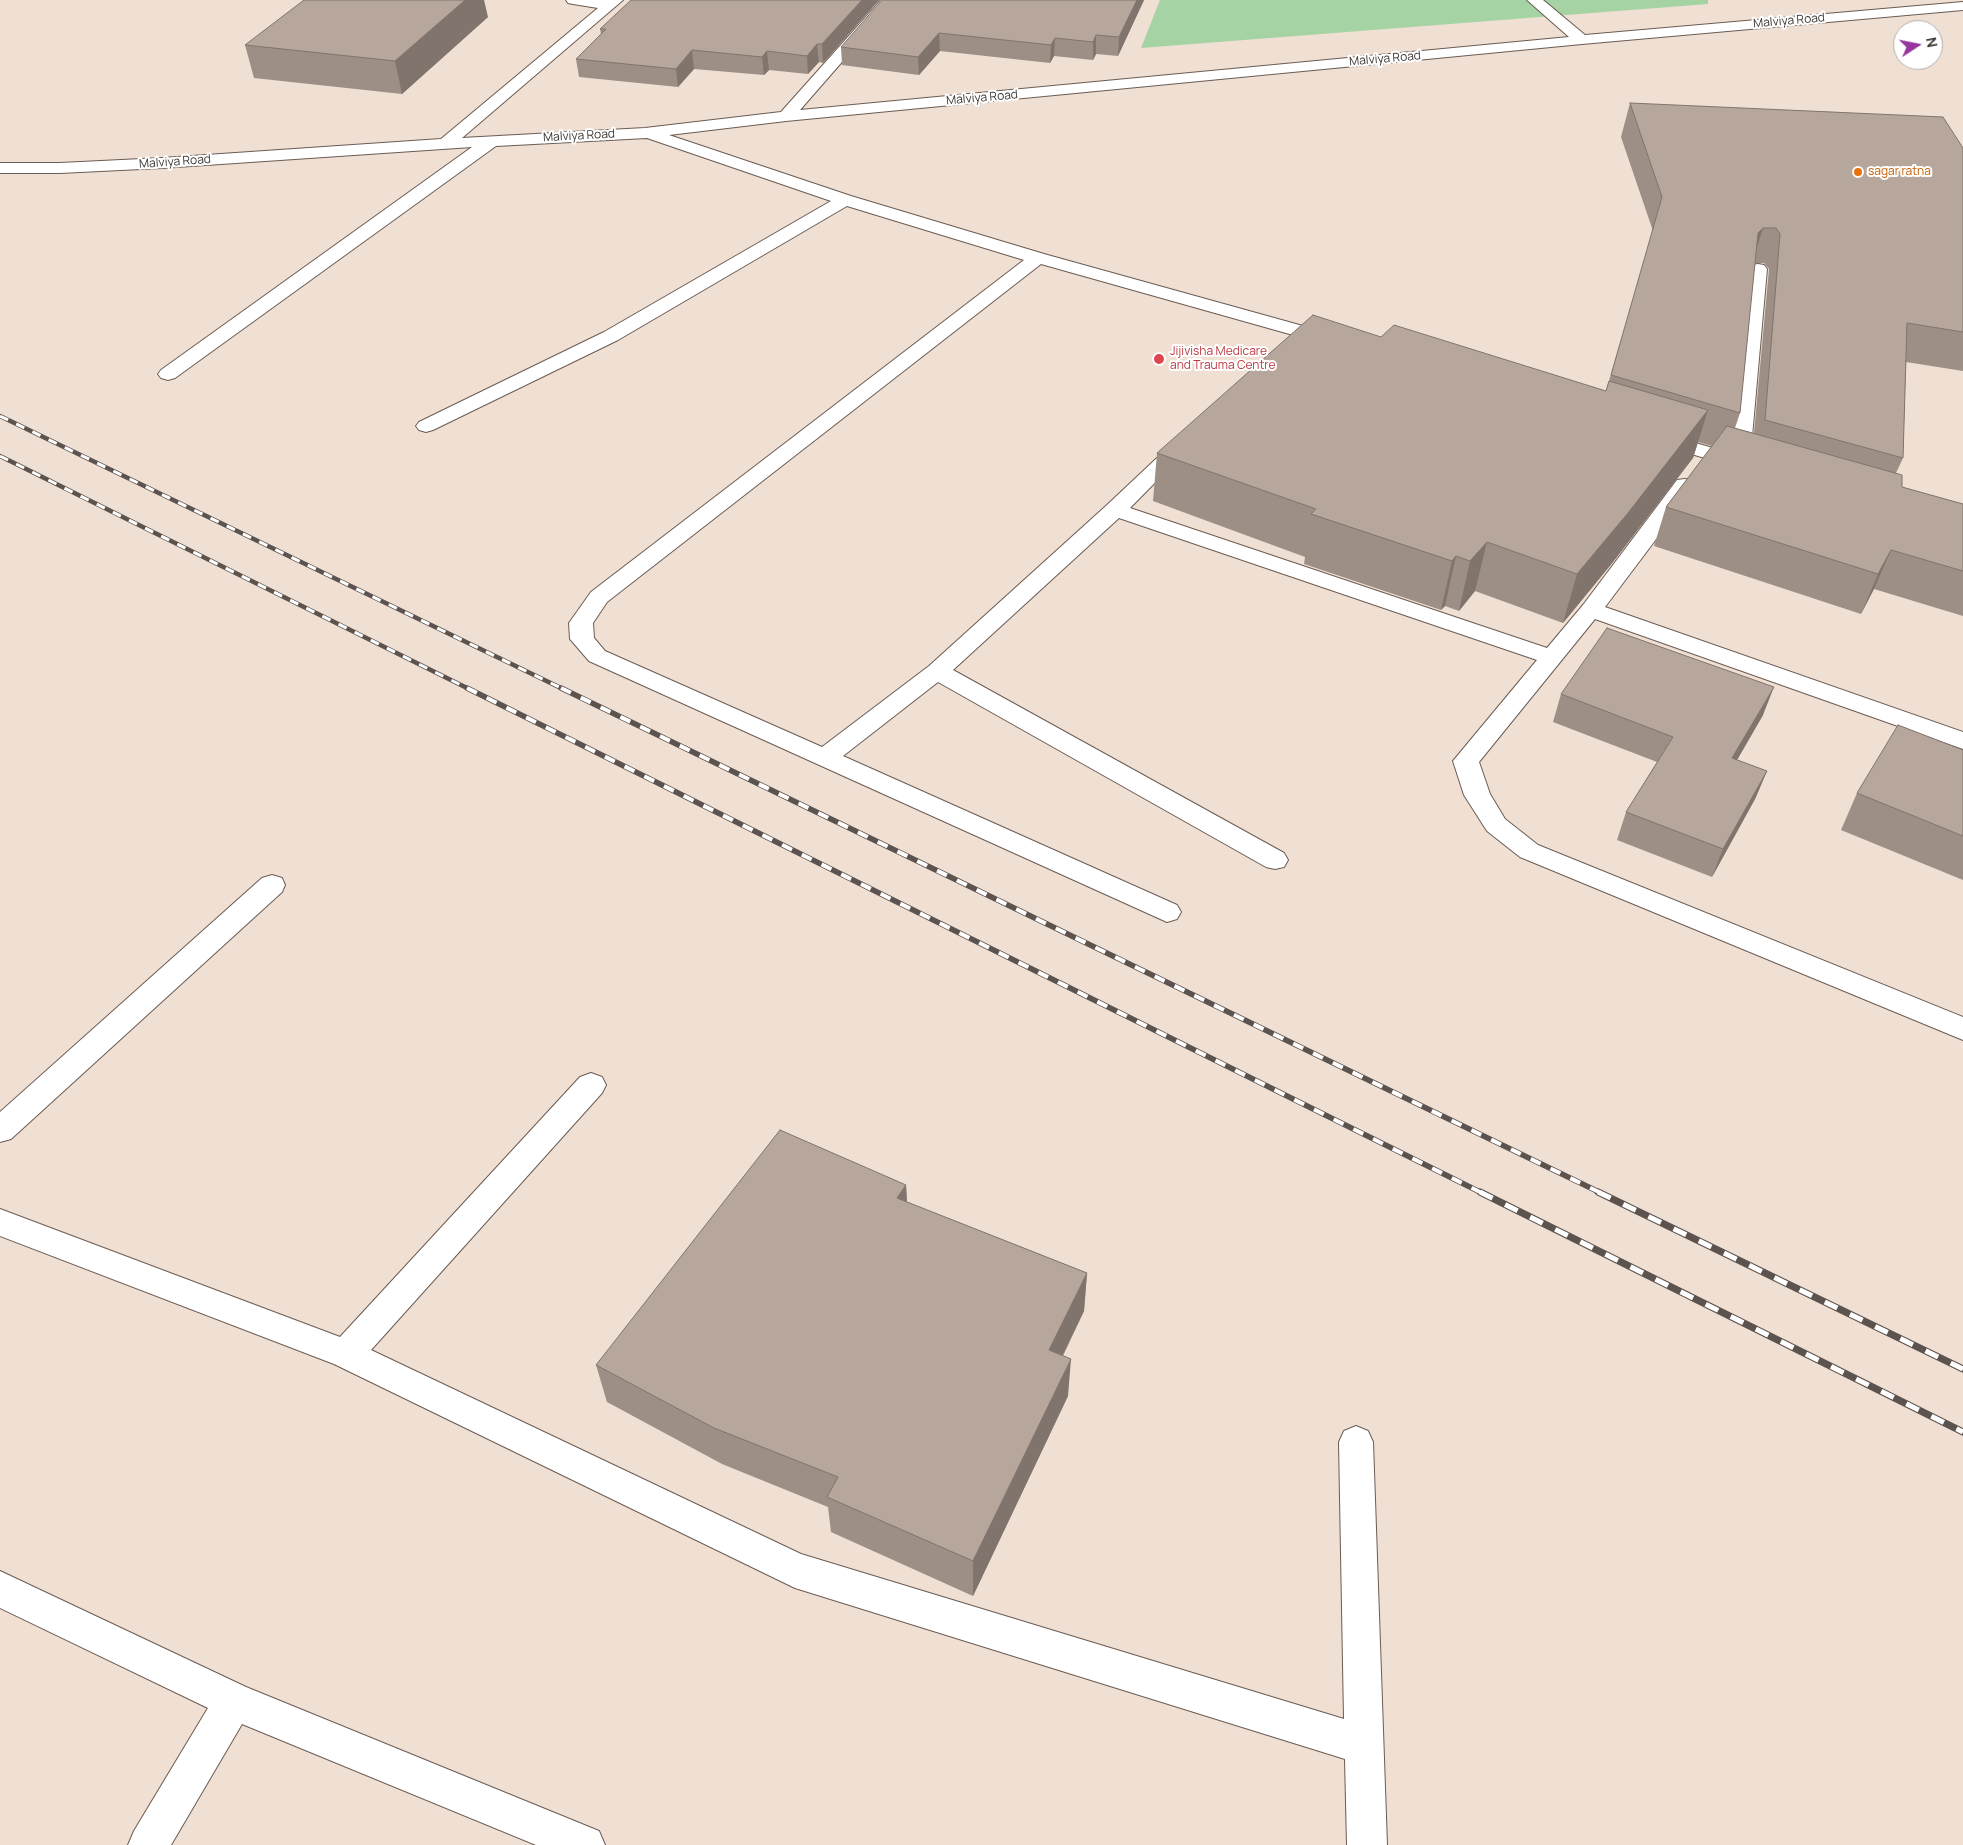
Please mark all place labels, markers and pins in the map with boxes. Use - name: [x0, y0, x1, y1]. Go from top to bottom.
- place label: sagar ratna: [1868, 165, 1931, 179]
- marker: sagar ratna: [1852, 166, 1864, 178]
- place label: Jijivisha Medicare and Trauma Centre: [1170, 345, 1276, 373]
- marker: Jijivisha Medicare and Trauma Centre: [1152, 352, 1166, 366]

